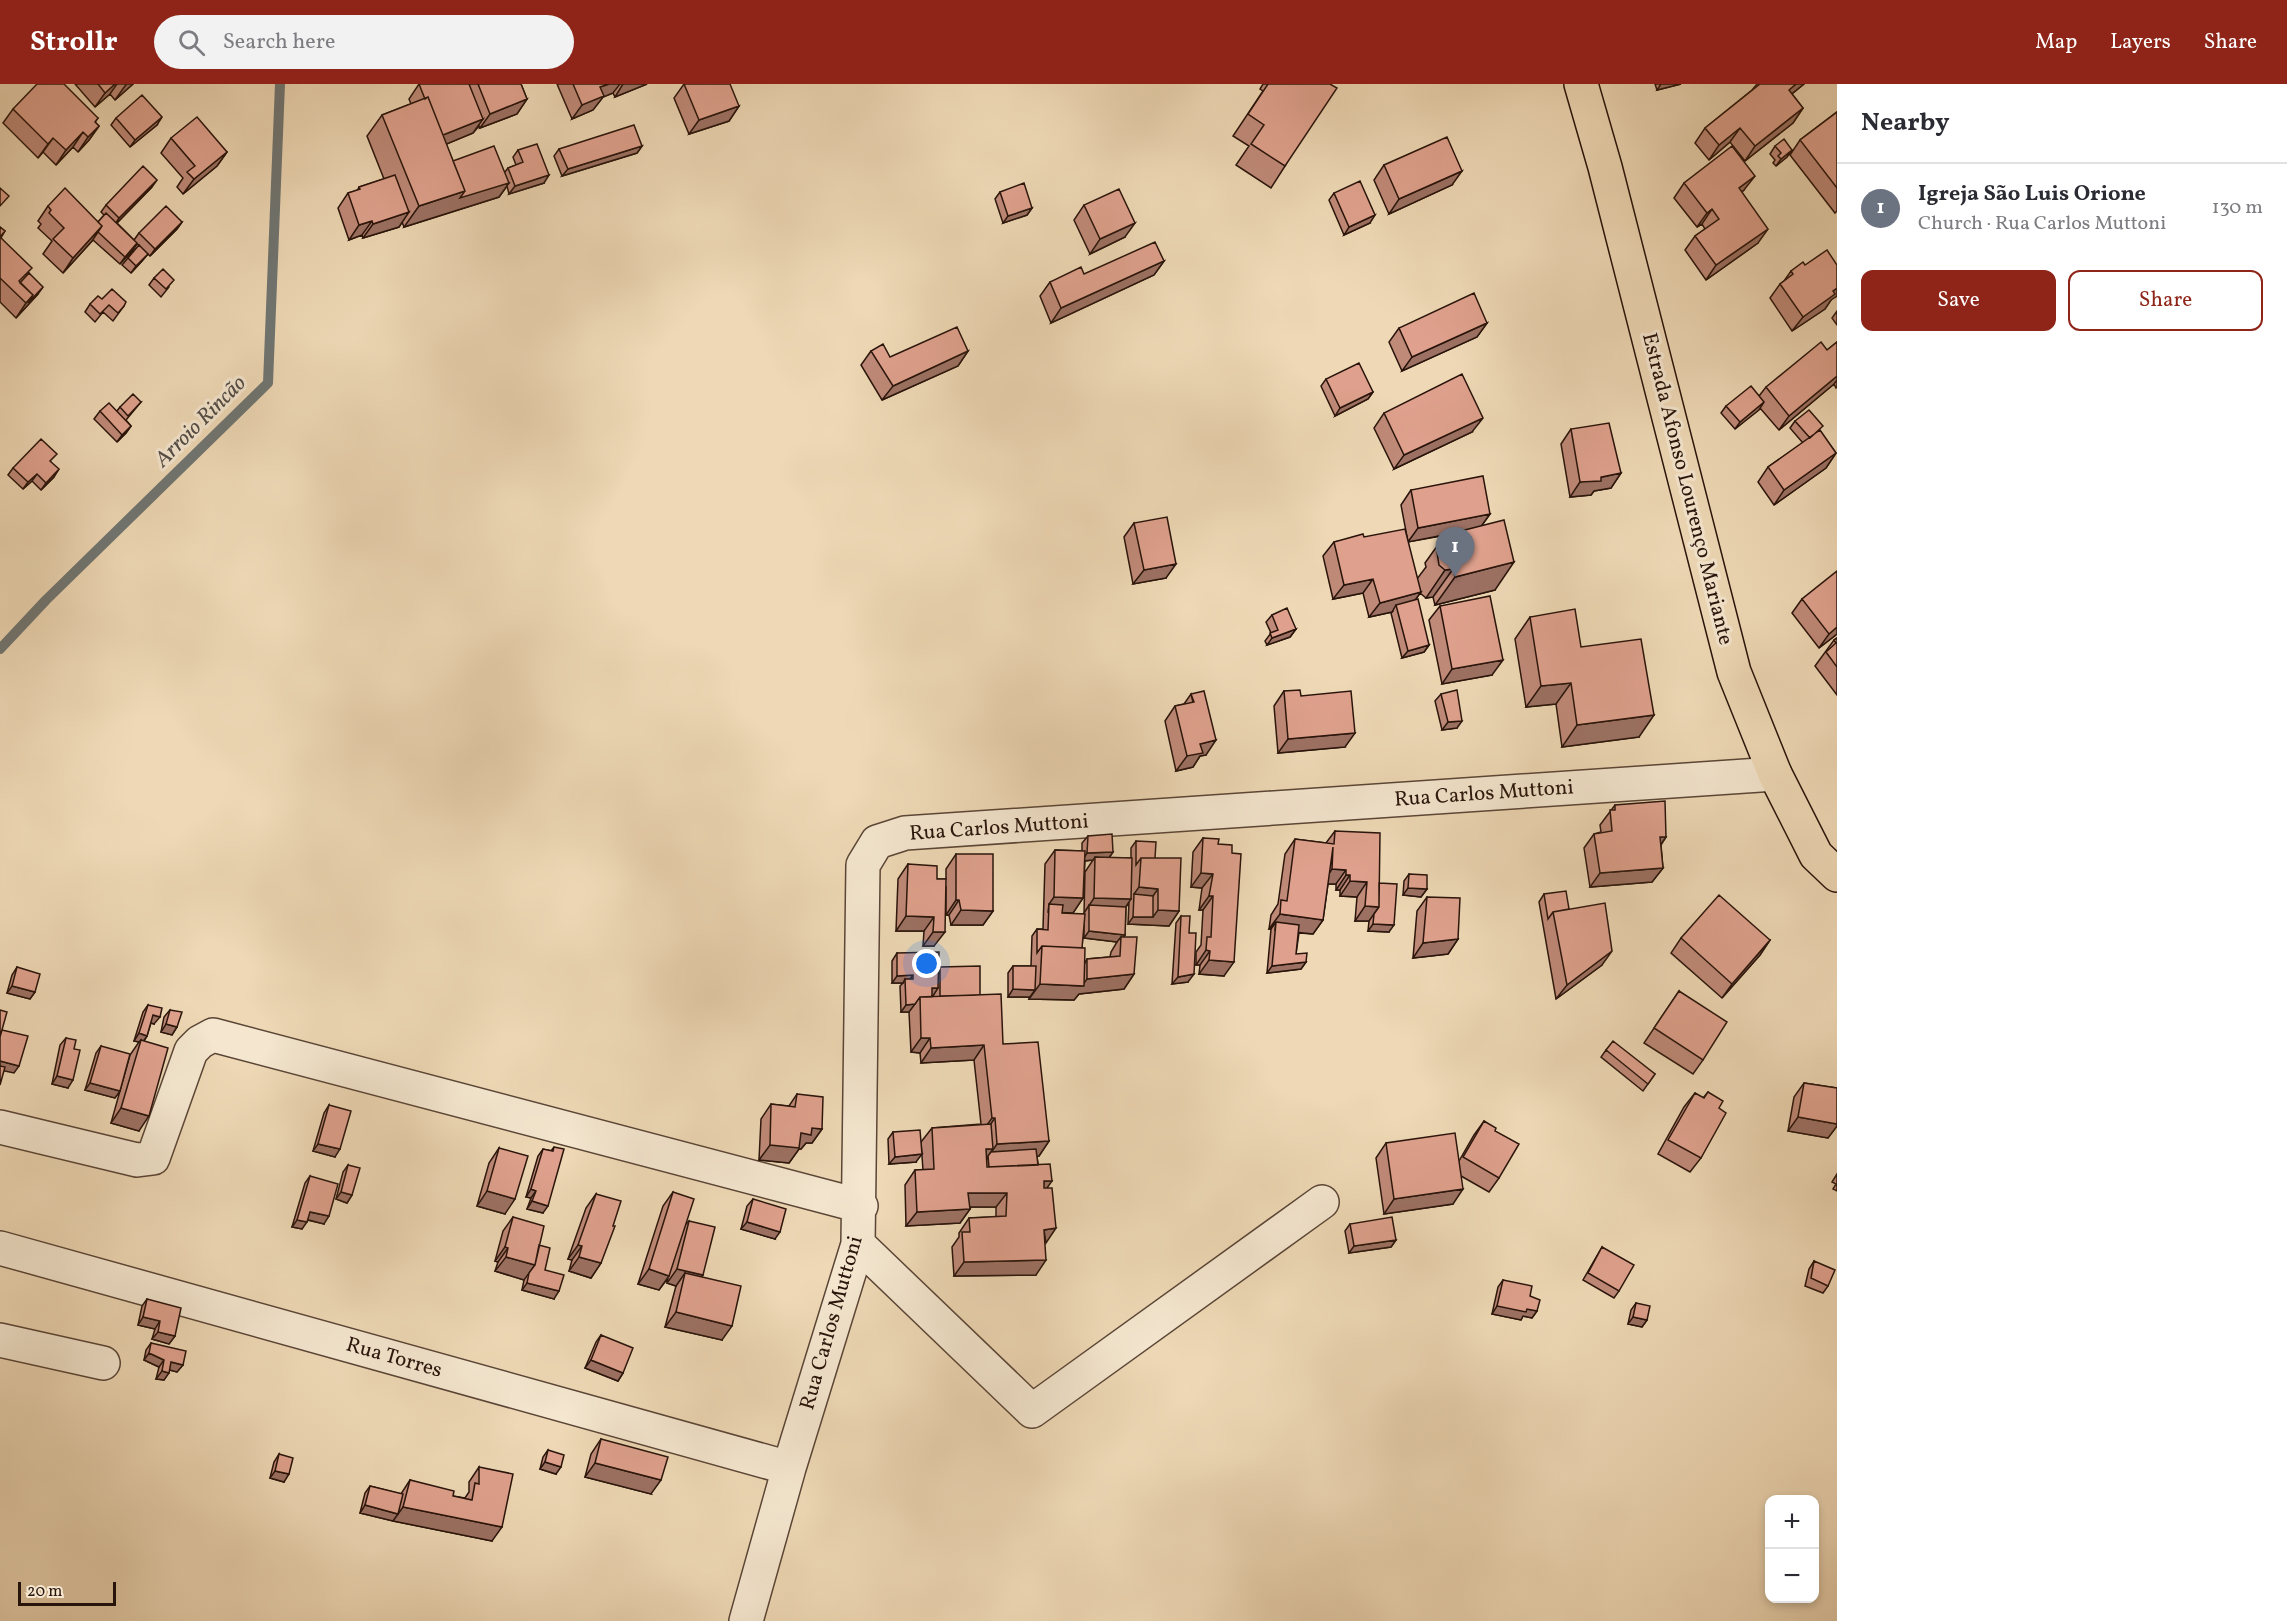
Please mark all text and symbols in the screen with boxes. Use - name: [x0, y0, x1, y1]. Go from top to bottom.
- search box: [154, 15, 574, 69]
- text: Strollr: [30, 23, 118, 62]
- icon: search: [175, 26, 208, 59]
- text: Search here: [223, 27, 335, 58]
- text: Map: [2035, 28, 2077, 57]
- text: Layers: [2110, 28, 2171, 57]
- text: Share: [2204, 28, 2257, 57]
- text: Nearby: [1861, 105, 1950, 141]
- text: Igreja São Luis Orione: [1918, 179, 2146, 210]
- text: 1: [1876, 194, 1885, 222]
- text: 130 m: [2212, 194, 2263, 222]
- text: Church · Rua Carlos Muttoni: [1918, 210, 2166, 238]
- button: Save: [1861, 270, 2056, 331]
- button: Share: [2068, 270, 2263, 331]
- street label: Estrada Afonso Lourenço Mariante: [1634, 330, 1740, 648]
- water label: Arroio Rincão: [147, 369, 254, 476]
- pin: 1: [1436, 528, 1474, 577]
- street label: Rua Carlos Muttoni: [1393, 773, 1575, 815]
- street label: Rua Carlos Muttoni: [908, 807, 1090, 849]
- your location: [912, 949, 941, 978]
- street label: Rua Carlos Muttoni: [793, 1233, 871, 1413]
- street label: Rua Torres: [343, 1330, 445, 1386]
- map controls: [1765, 1495, 1819, 1603]
- button: +: [1765, 1495, 1819, 1549]
- button: −: [1765, 1549, 1819, 1603]
- scale bar: [18, 1579, 116, 1606]
- text: 20 m: [27, 1581, 62, 1603]

